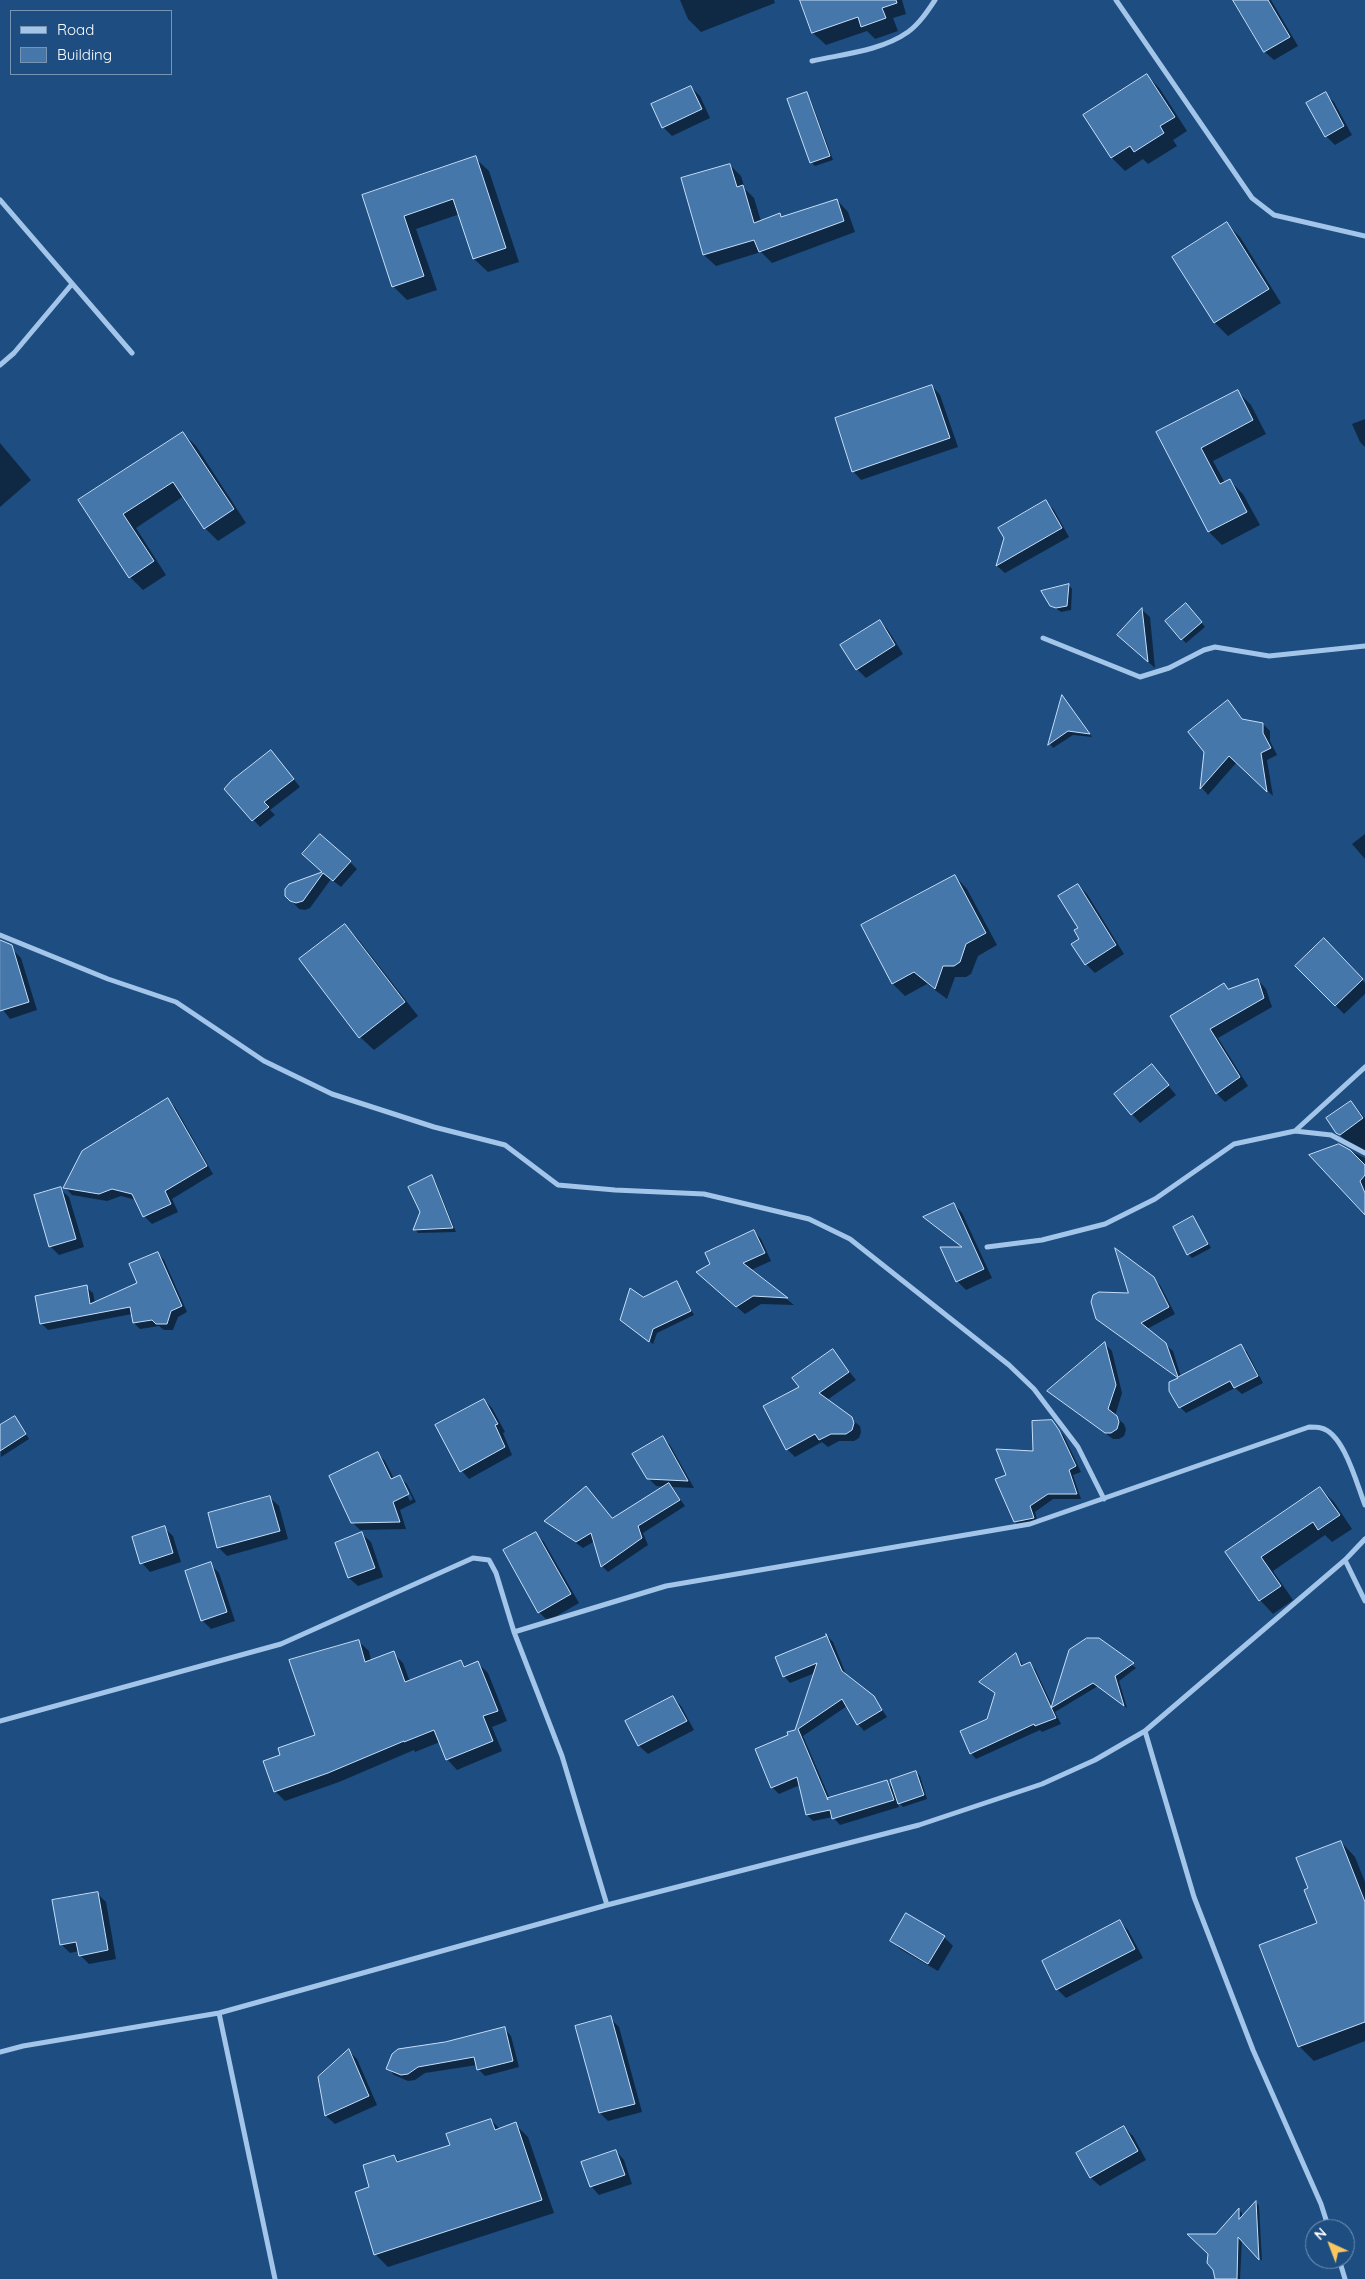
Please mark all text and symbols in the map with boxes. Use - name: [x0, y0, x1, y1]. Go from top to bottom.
- legend: [10, 10, 172, 75]
- text: Road: [57, 20, 94, 39]
- text: Building: [57, 45, 112, 64]
- north arrow: [1305, 2219, 1355, 2269]
- text: N: [1311, 2224, 1330, 2244]

